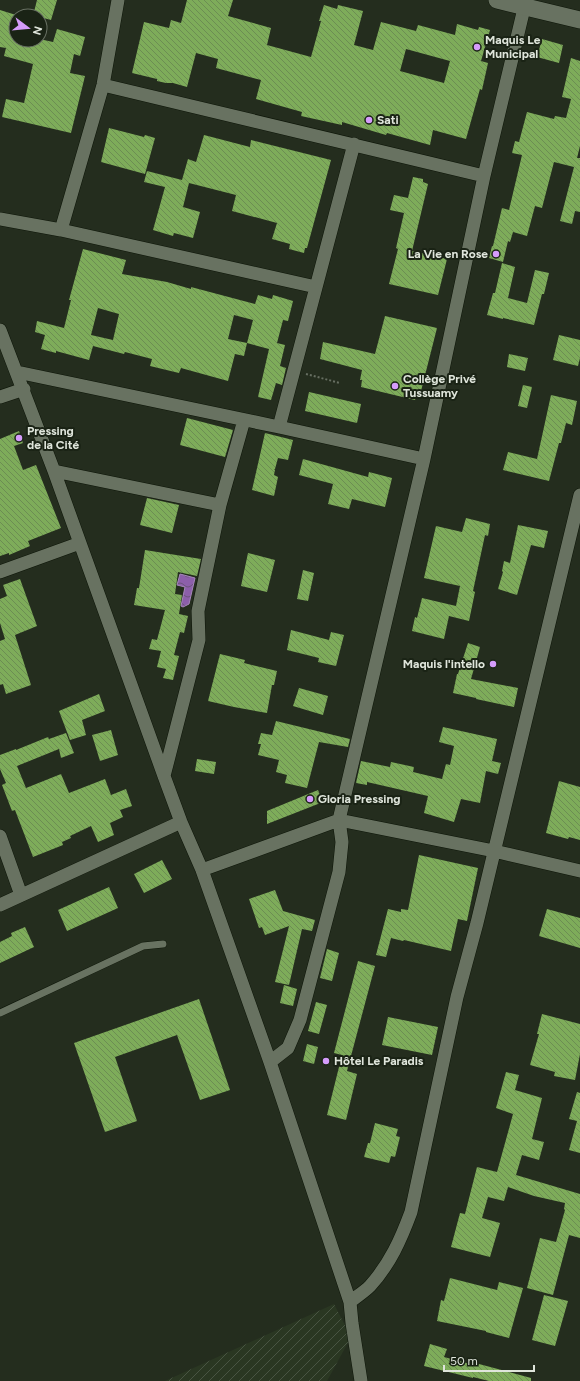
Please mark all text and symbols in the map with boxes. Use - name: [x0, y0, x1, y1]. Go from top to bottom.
- north arrow: [8, 8, 48, 48]
- text: N: [30, 25, 45, 37]
- place label: Maquis Le Municipal: [485, 33, 541, 61]
- marker: Maquis Le Municipal: [472, 42, 482, 52]
- place label: Sati: [377, 113, 399, 127]
- marker: Sati: [364, 115, 374, 125]
- place label: La Vie en Rose: [408, 247, 488, 261]
- marker: La Vie en Rose: [491, 249, 501, 259]
- place label: Collège Privé Tussuamy: [403, 372, 476, 400]
- marker: Collège Privé Tussuamy: [390, 381, 400, 391]
- place label: Pressing de la Cité: [27, 424, 79, 452]
- marker: Pressing de la Cité: [14, 433, 24, 443]
- place label: Maquis l'intello: [403, 657, 485, 671]
- marker: Maquis l'intello: [488, 659, 498, 669]
- place label: Gloria Pressing: [318, 792, 401, 806]
- marker: Gloria Pressing: [305, 794, 315, 804]
- place label: Hôtel Le Paradis: [334, 1054, 424, 1068]
- marker: Hôtel Le Paradis: [321, 1056, 331, 1066]
- scale bar: [444, 1347, 534, 1373]
- text: 50 m: [450, 1354, 478, 1368]

